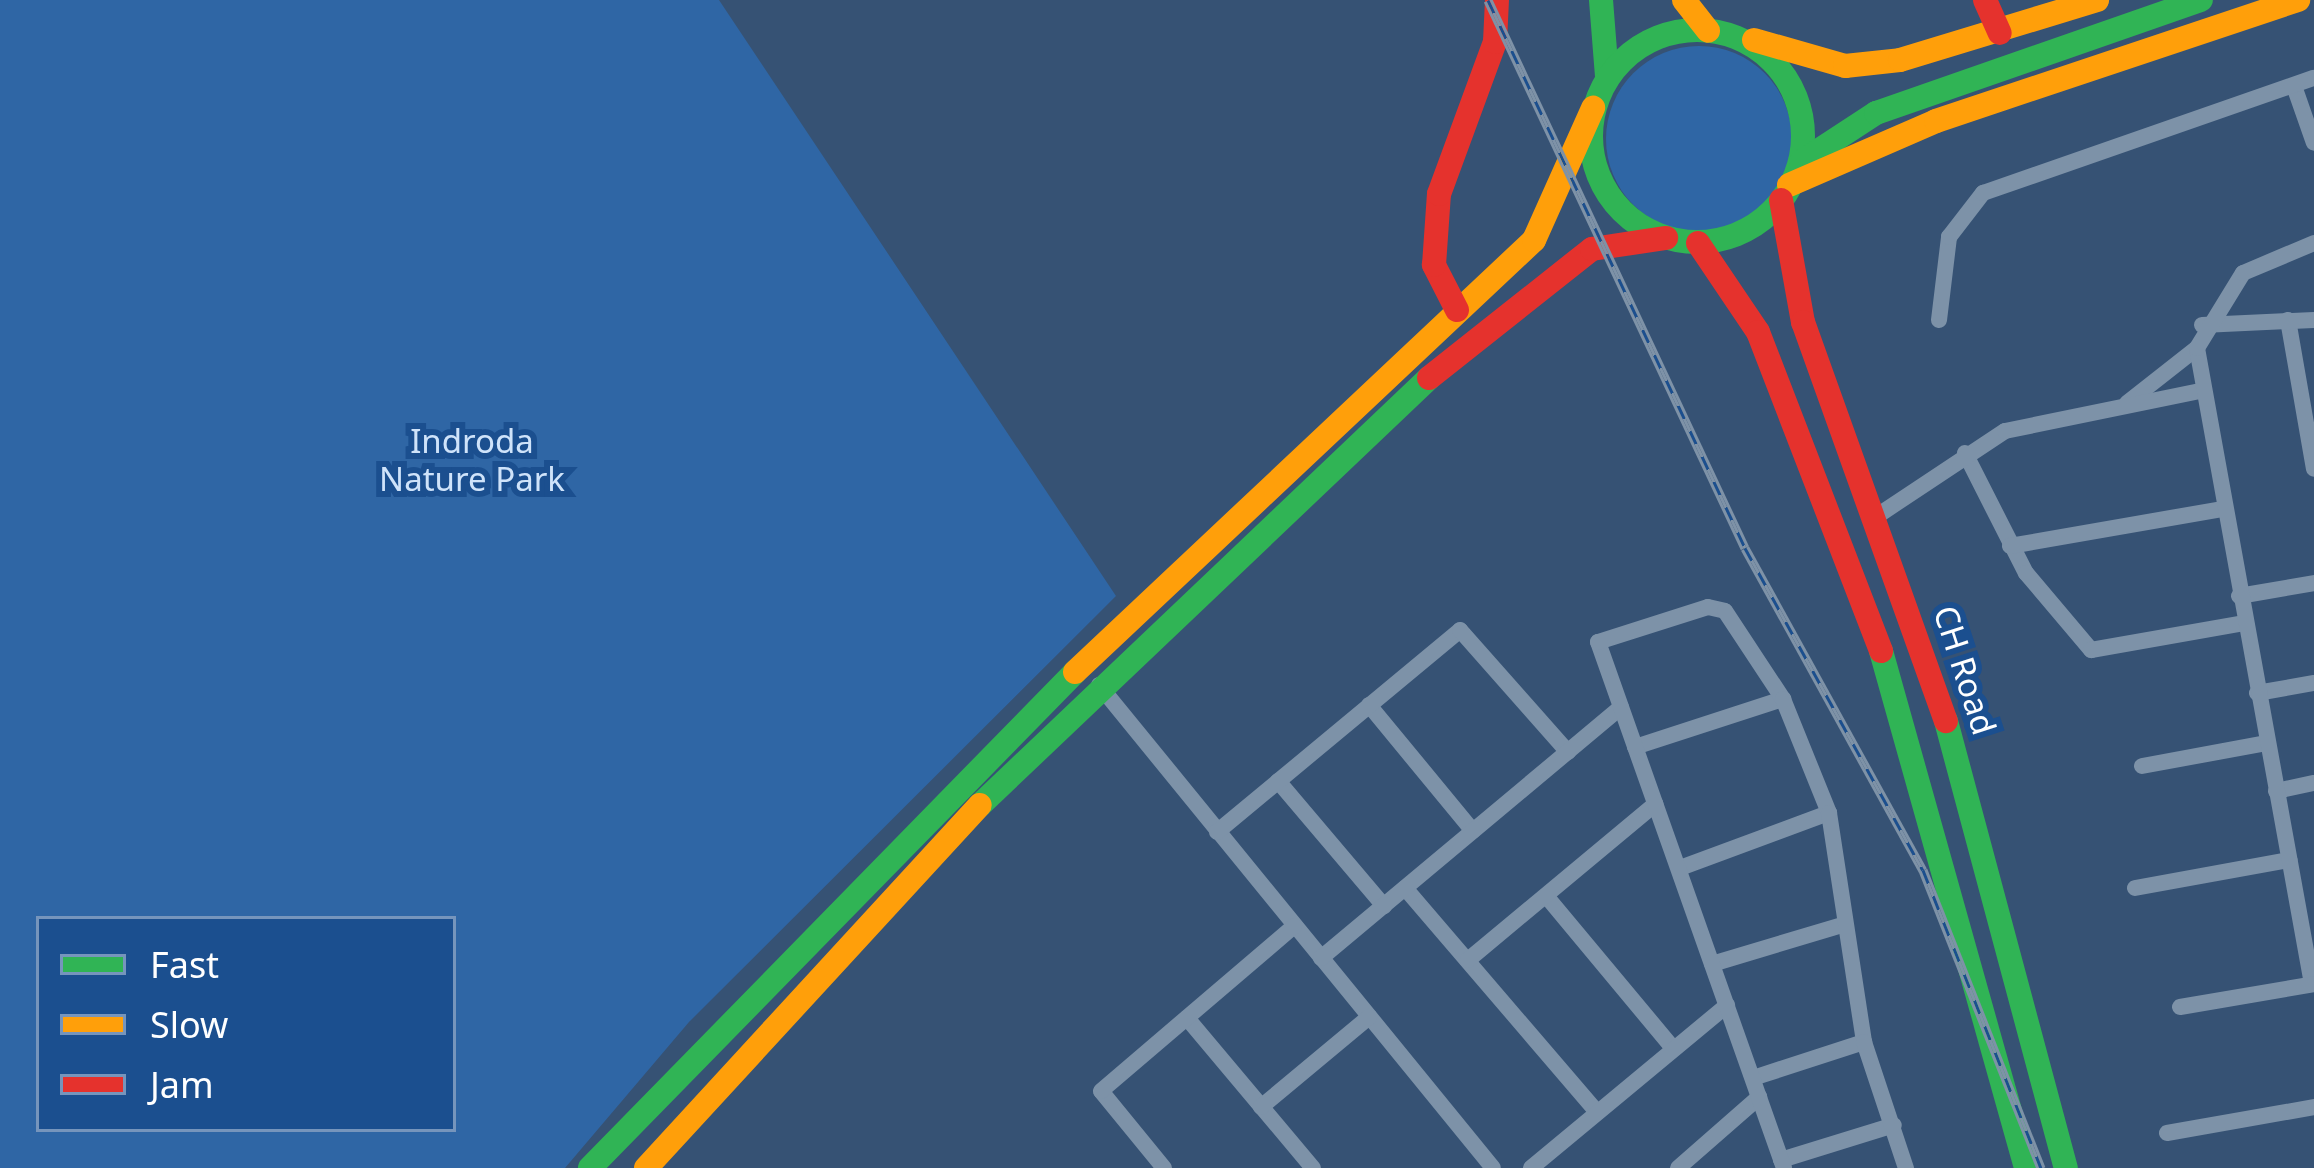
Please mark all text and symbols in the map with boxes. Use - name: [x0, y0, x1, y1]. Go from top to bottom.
- park label: Indroda Nature Park: [379, 421, 565, 499]
- street label: CH Road: [1926, 601, 2004, 739]
- legend: [36, 916, 456, 1132]
- text: Fast: [150, 940, 219, 989]
- text: Slow: [150, 1000, 228, 1049]
- text: Jam: [150, 1060, 214, 1109]

